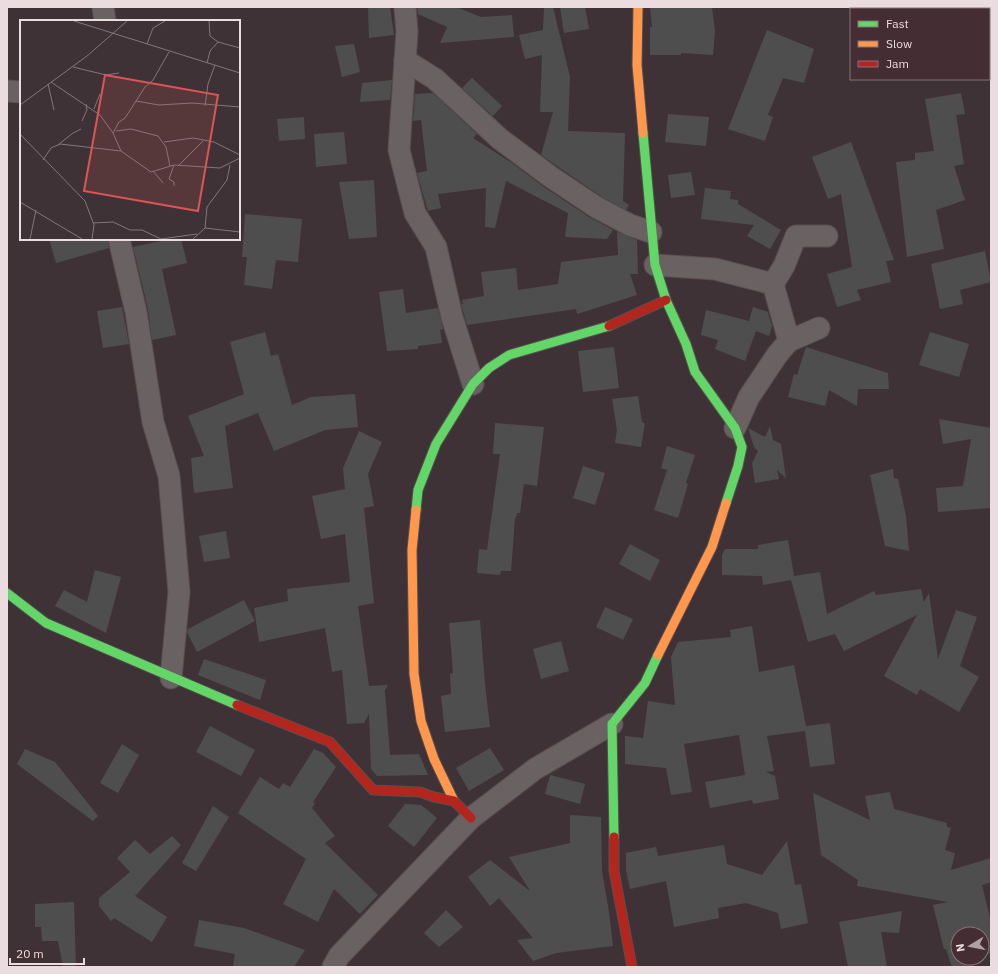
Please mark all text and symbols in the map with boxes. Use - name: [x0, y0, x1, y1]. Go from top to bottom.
- legend: [850, 8, 990, 80]
- text: Fast: [886, 16, 909, 31]
- inset map: [20, 20, 240, 240]
- text: Slow: [886, 36, 912, 51]
- text: Jam: [886, 56, 909, 71]
- north arrow: [950, 926, 990, 966]
- scale bar: [10, 940, 84, 966]
- text: N: [953, 943, 968, 953]
- text: 20 m: [16, 946, 44, 961]

